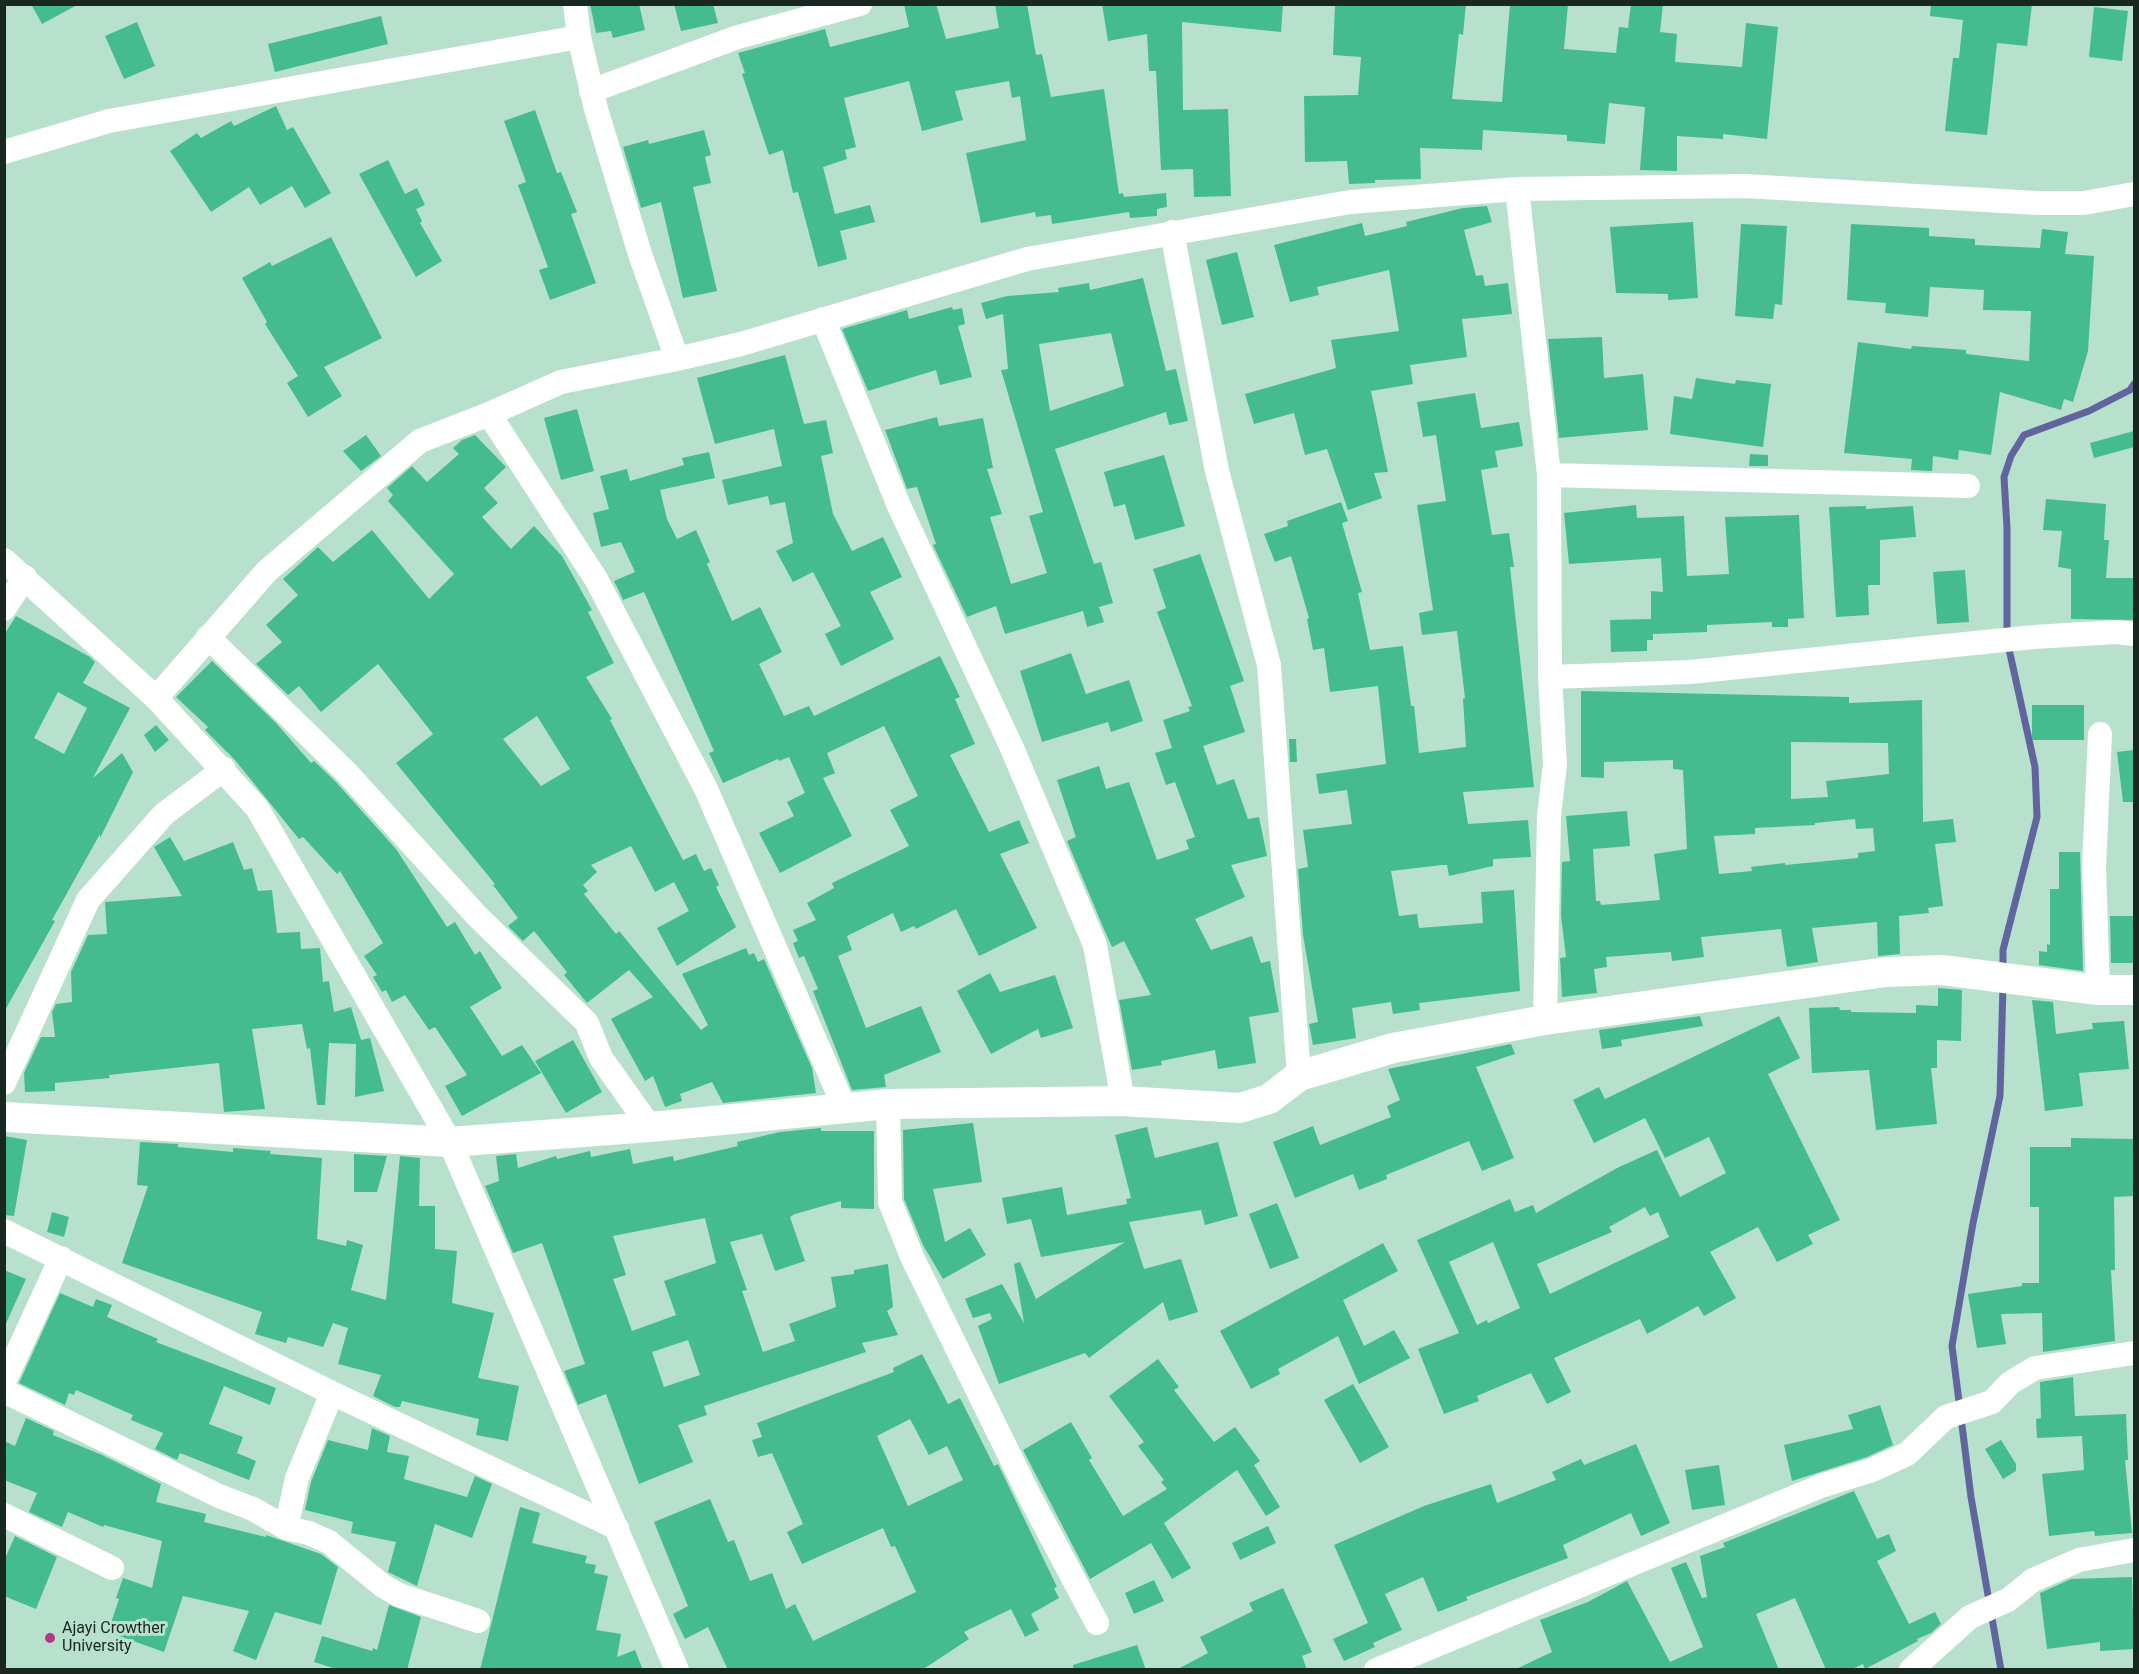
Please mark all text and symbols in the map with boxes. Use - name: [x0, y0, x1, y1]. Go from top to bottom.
- place label: Ajayi Crowther University: [62, 1619, 165, 1657]
- marker: Ajayi Crowther University: [43, 1631, 57, 1645]

